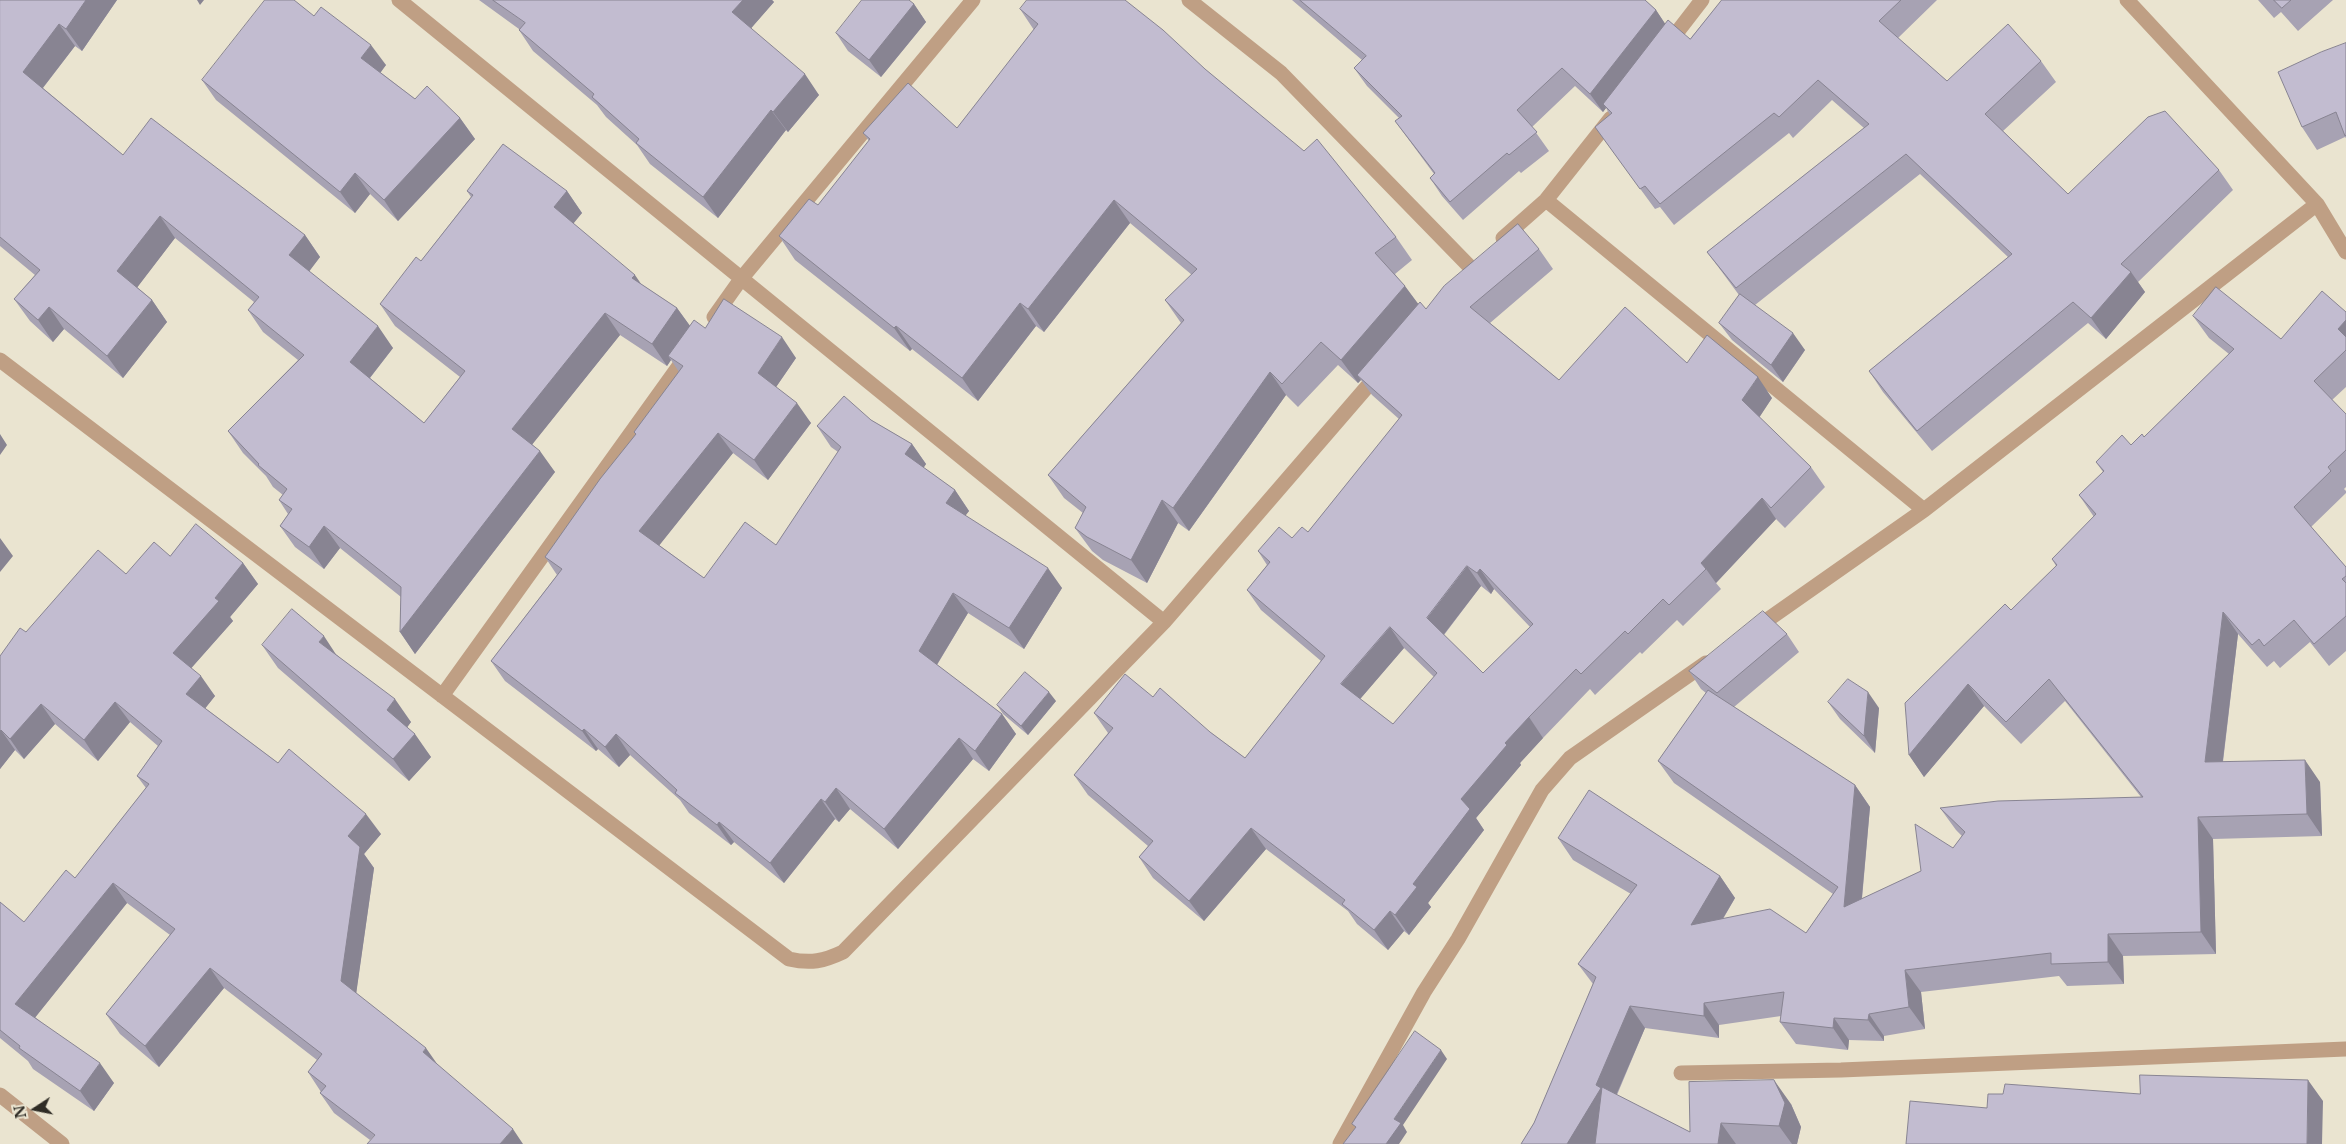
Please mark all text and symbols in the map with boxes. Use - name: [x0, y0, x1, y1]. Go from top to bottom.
- north arrow: [10, 1084, 60, 1134]
- text: N: [10, 1104, 30, 1120]

